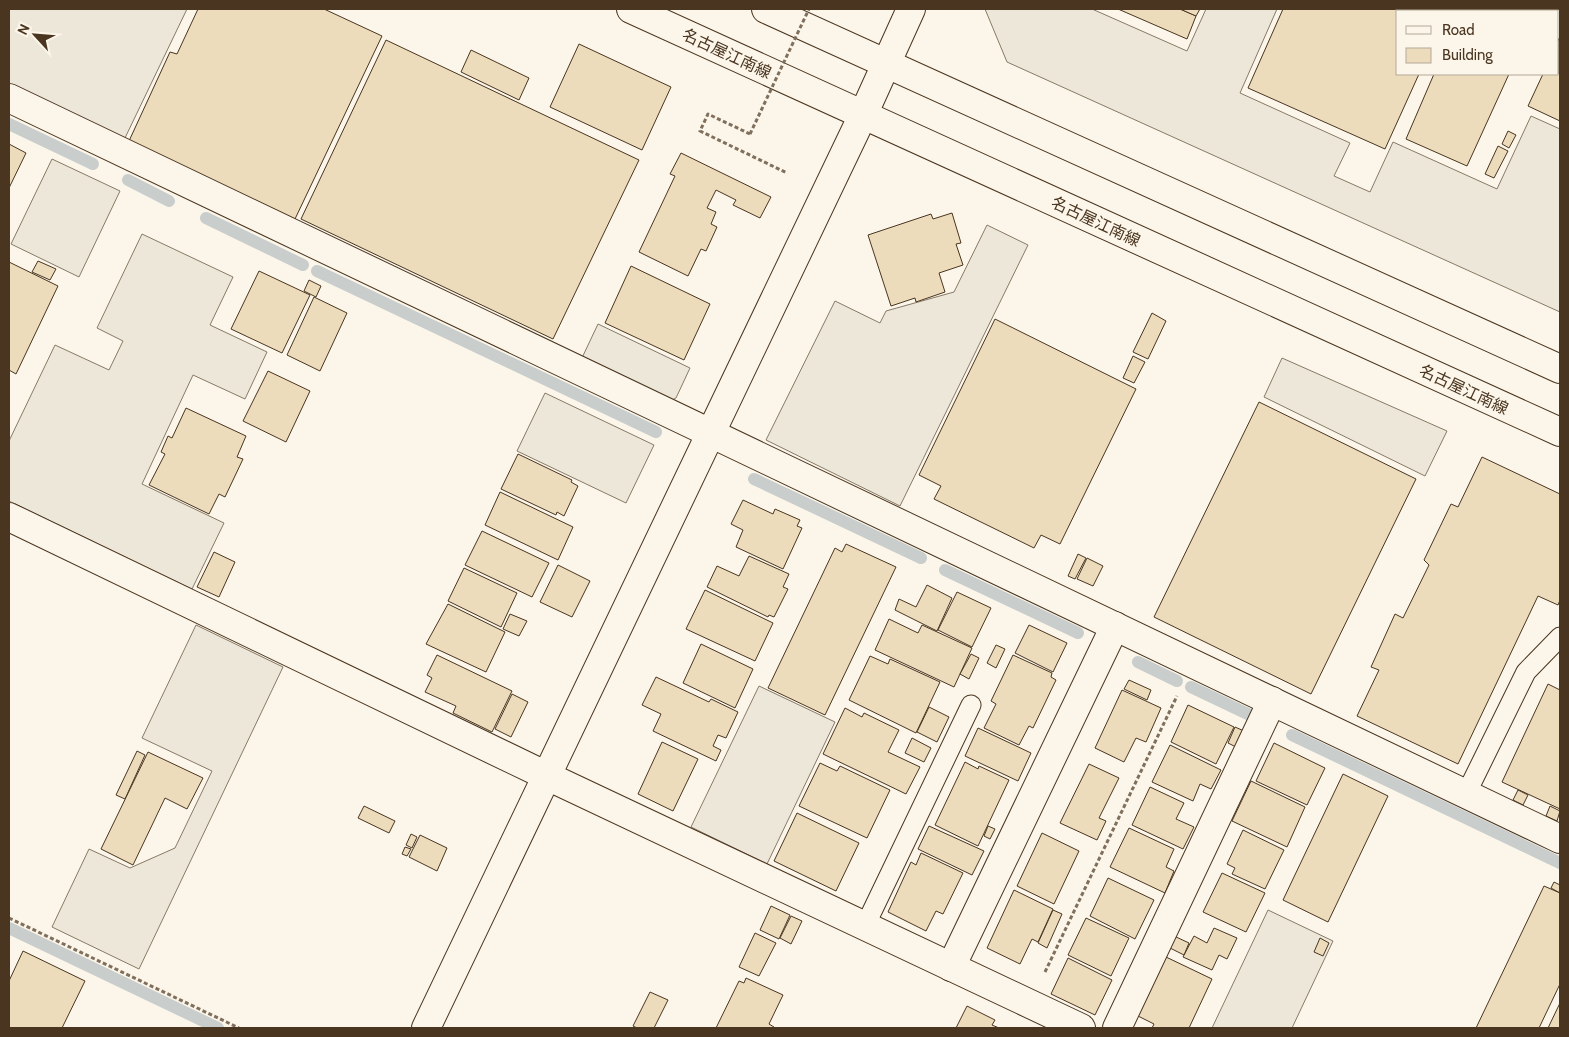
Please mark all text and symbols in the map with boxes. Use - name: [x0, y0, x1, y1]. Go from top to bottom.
- north arrow: [10, 10, 60, 60]
- legend: [1396, 10, 1559, 75]
- text: N: [13, 21, 34, 38]
- text: Road: [1442, 21, 1475, 39]
- street label: 名古屋江南線: [679, 25, 774, 82]
- text: Building: [1442, 46, 1493, 64]
- street label: 名古屋江南線: [1048, 193, 1143, 250]
- street label: 名古屋江南線: [1416, 361, 1511, 418]

